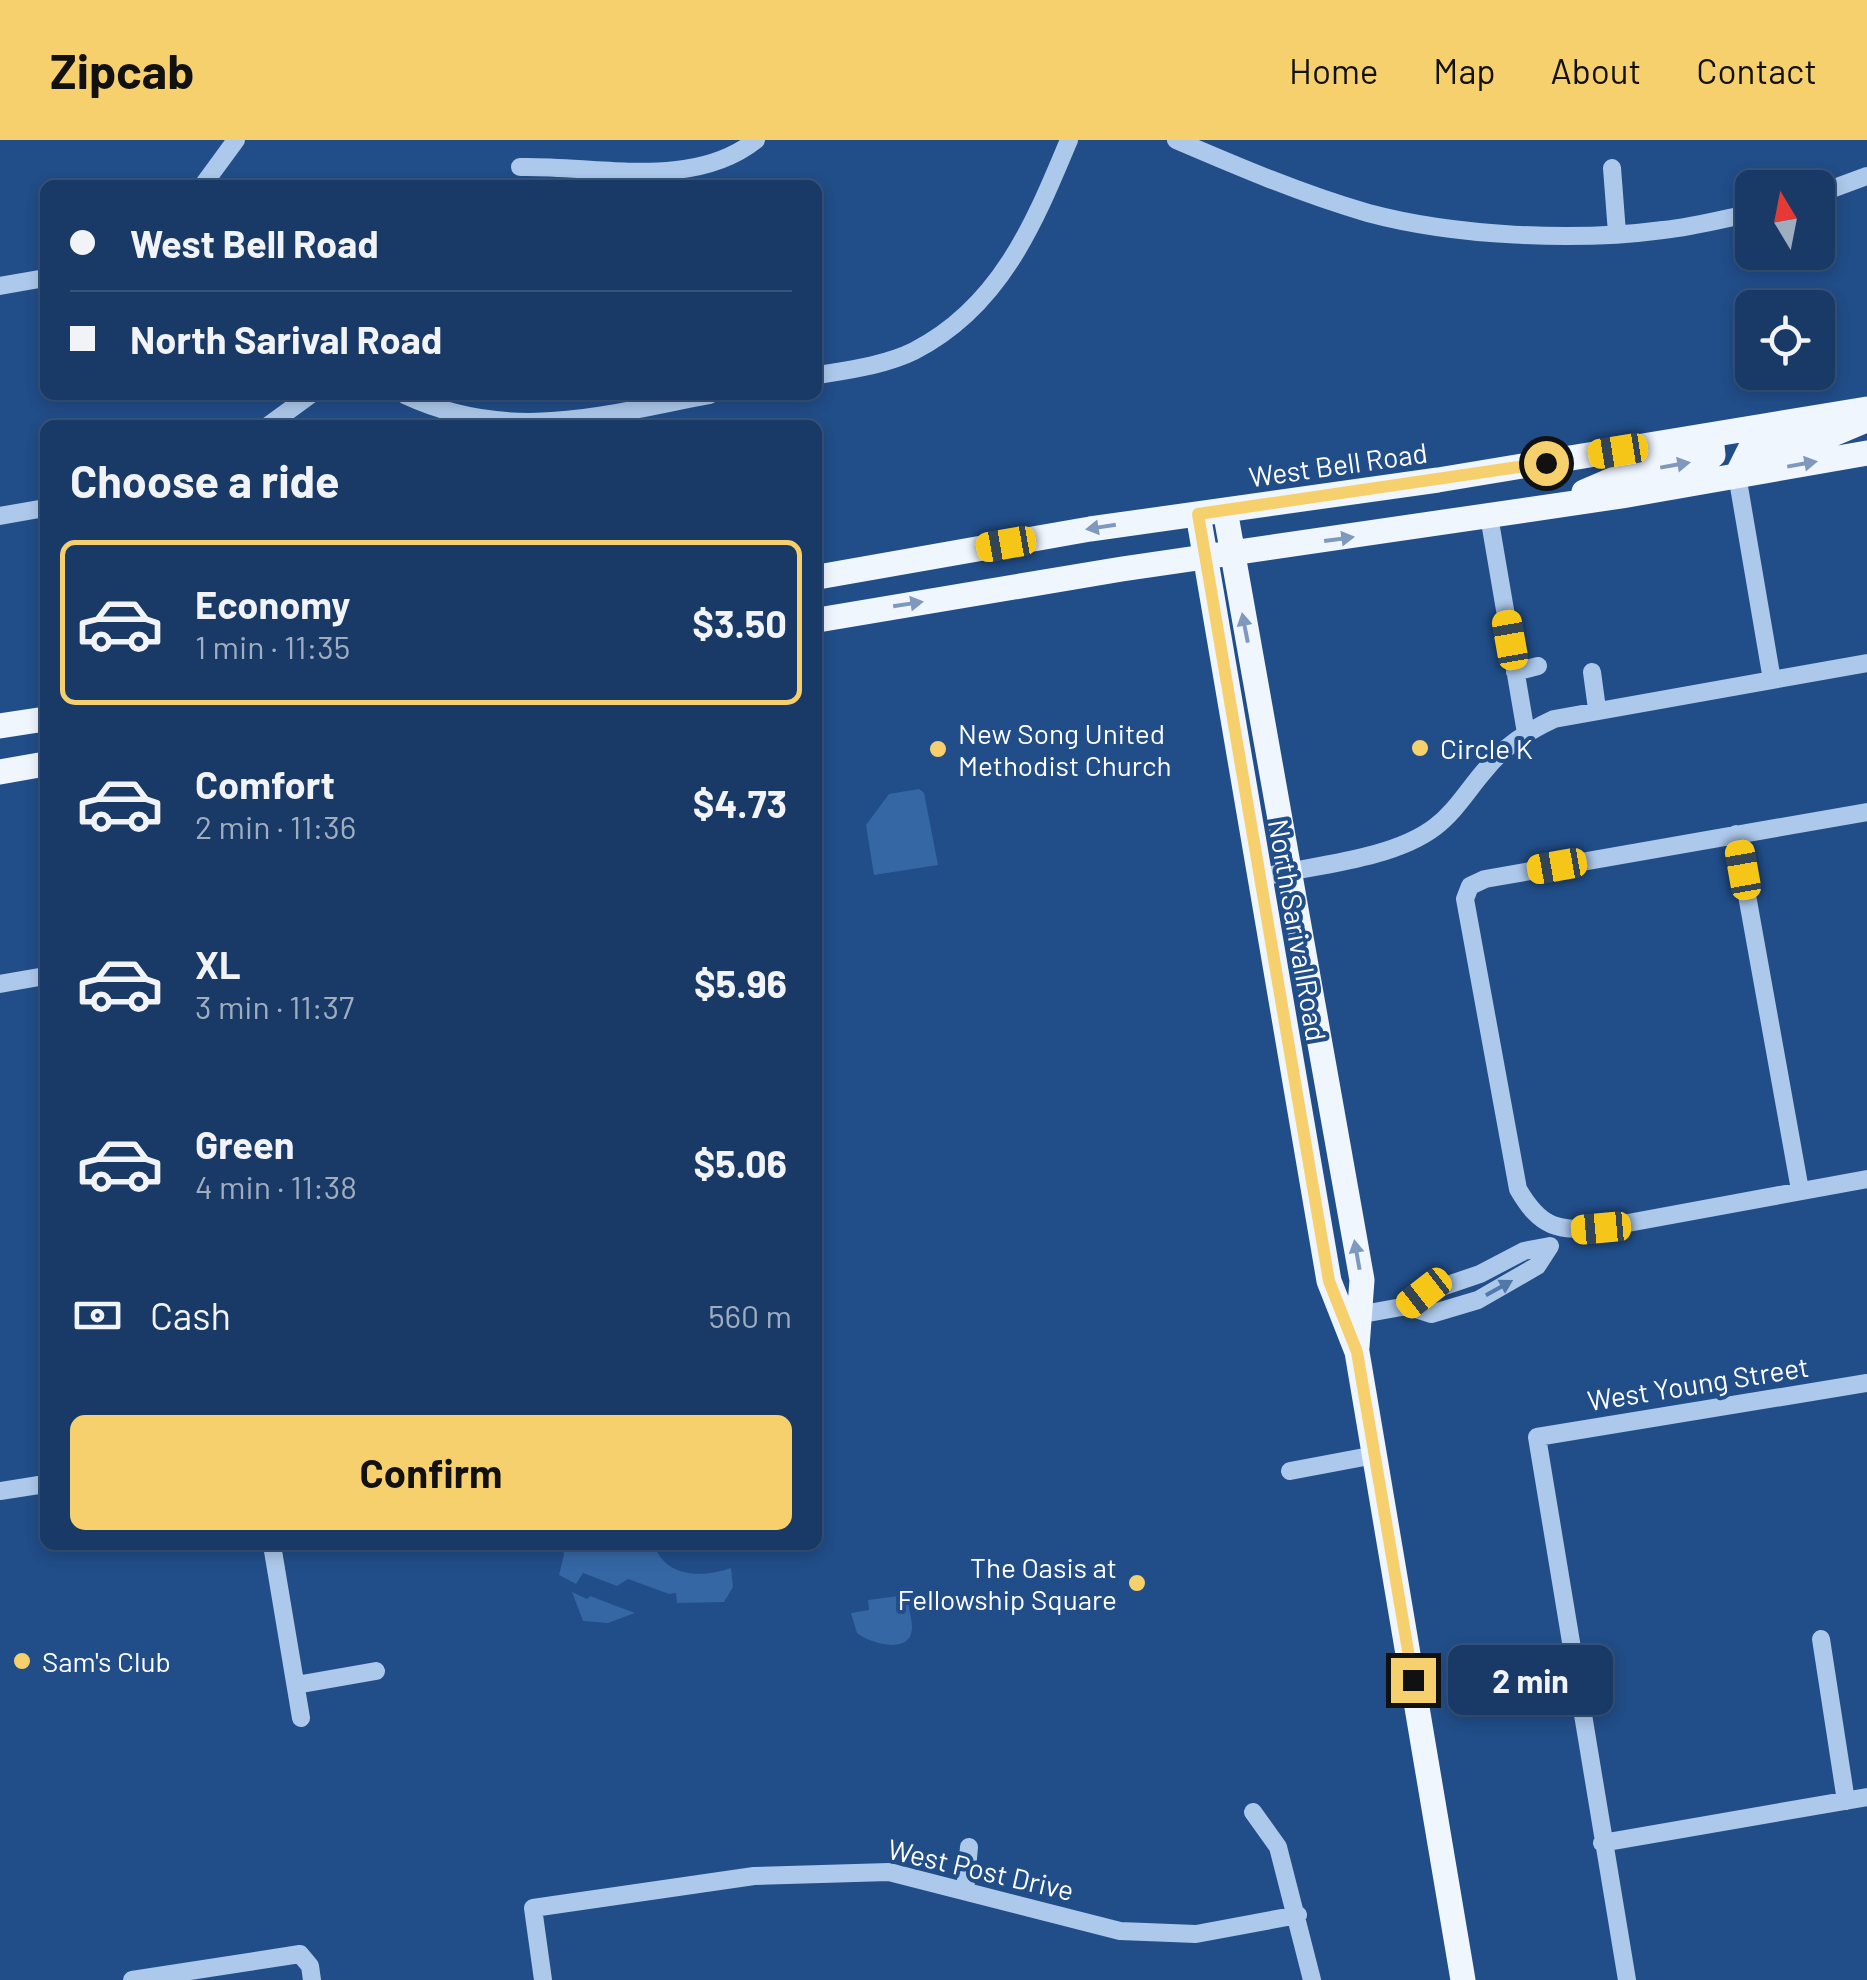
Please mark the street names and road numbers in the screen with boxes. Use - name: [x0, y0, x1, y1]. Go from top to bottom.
- street label: West Bell Road: [1247, 435, 1429, 493]
- street label: North Sarival Road: [1262, 816, 1334, 1044]
- street label: West Young Street: [1585, 1349, 1811, 1417]
- street label: West Post Drive: [885, 1831, 1077, 1907]

